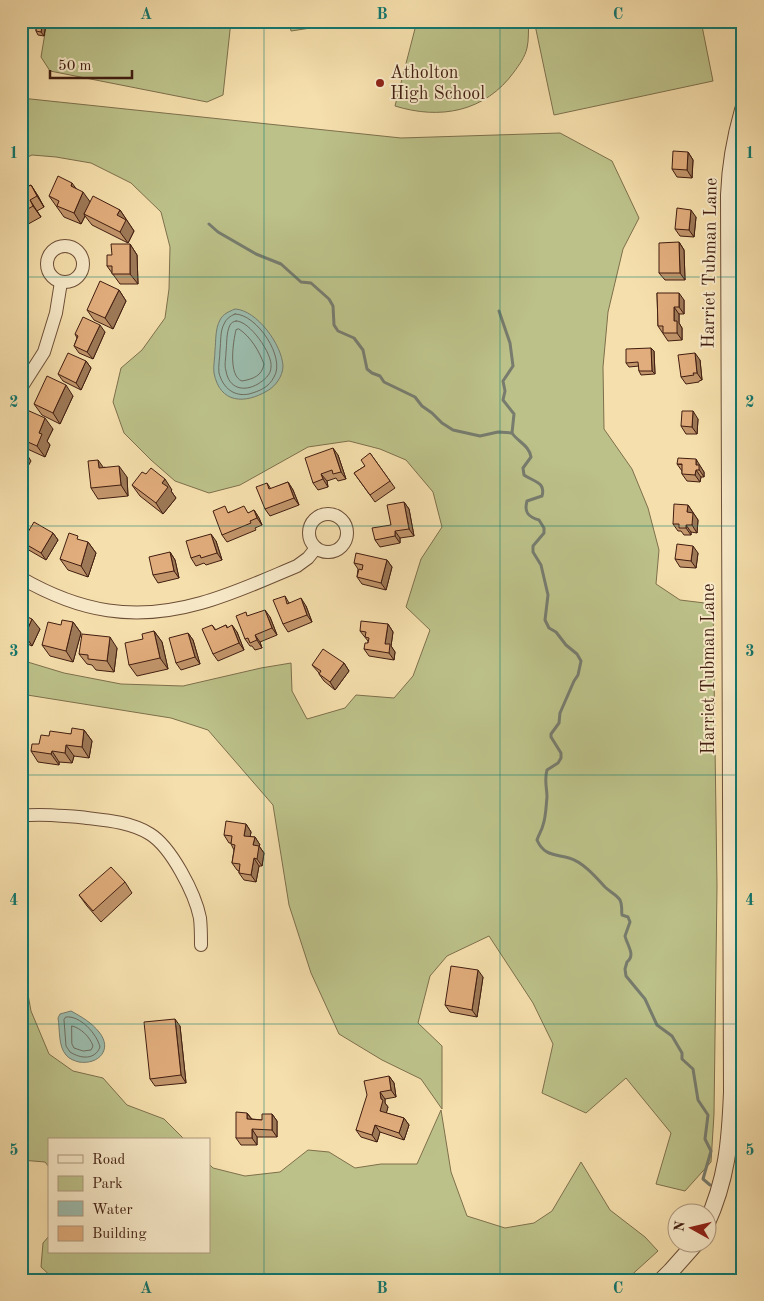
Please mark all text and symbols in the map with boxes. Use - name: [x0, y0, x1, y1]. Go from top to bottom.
- text: A: [140, 7, 152, 23]
- text: B: [376, 7, 388, 23]
- text: C: [613, 7, 623, 23]
- scale bar: [50, 48, 132, 80]
- text: 50 m: [58, 59, 92, 74]
- place label: Atholton High School: [390, 64, 485, 103]
- marker: Atholton High School: [374, 77, 386, 89]
- text: 1: [9, 146, 19, 162]
- text: 1: [745, 146, 755, 162]
- street label: Harriet Tubman Lane: [700, 177, 720, 349]
- text: 2: [9, 395, 19, 411]
- text: 2: [745, 395, 755, 411]
- street label: Harriet Tubman Lane: [700, 584, 718, 754]
- text: 3: [9, 644, 19, 660]
- text: 3: [745, 644, 755, 660]
- text: 4: [9, 893, 19, 909]
- text: 4: [745, 893, 755, 909]
- legend: [48, 1138, 210, 1254]
- text: 5: [9, 1143, 19, 1159]
- text: 5: [745, 1143, 755, 1159]
- text: Road: [92, 1153, 126, 1168]
- text: Park: [92, 1177, 123, 1192]
- text: Water: [92, 1203, 133, 1218]
- north arrow: [666, 1204, 716, 1254]
- text: N: [672, 1220, 688, 1233]
- text: Building: [92, 1227, 147, 1242]
- text: A: [140, 1281, 152, 1297]
- text: B: [376, 1281, 388, 1297]
- text: C: [613, 1281, 623, 1297]

